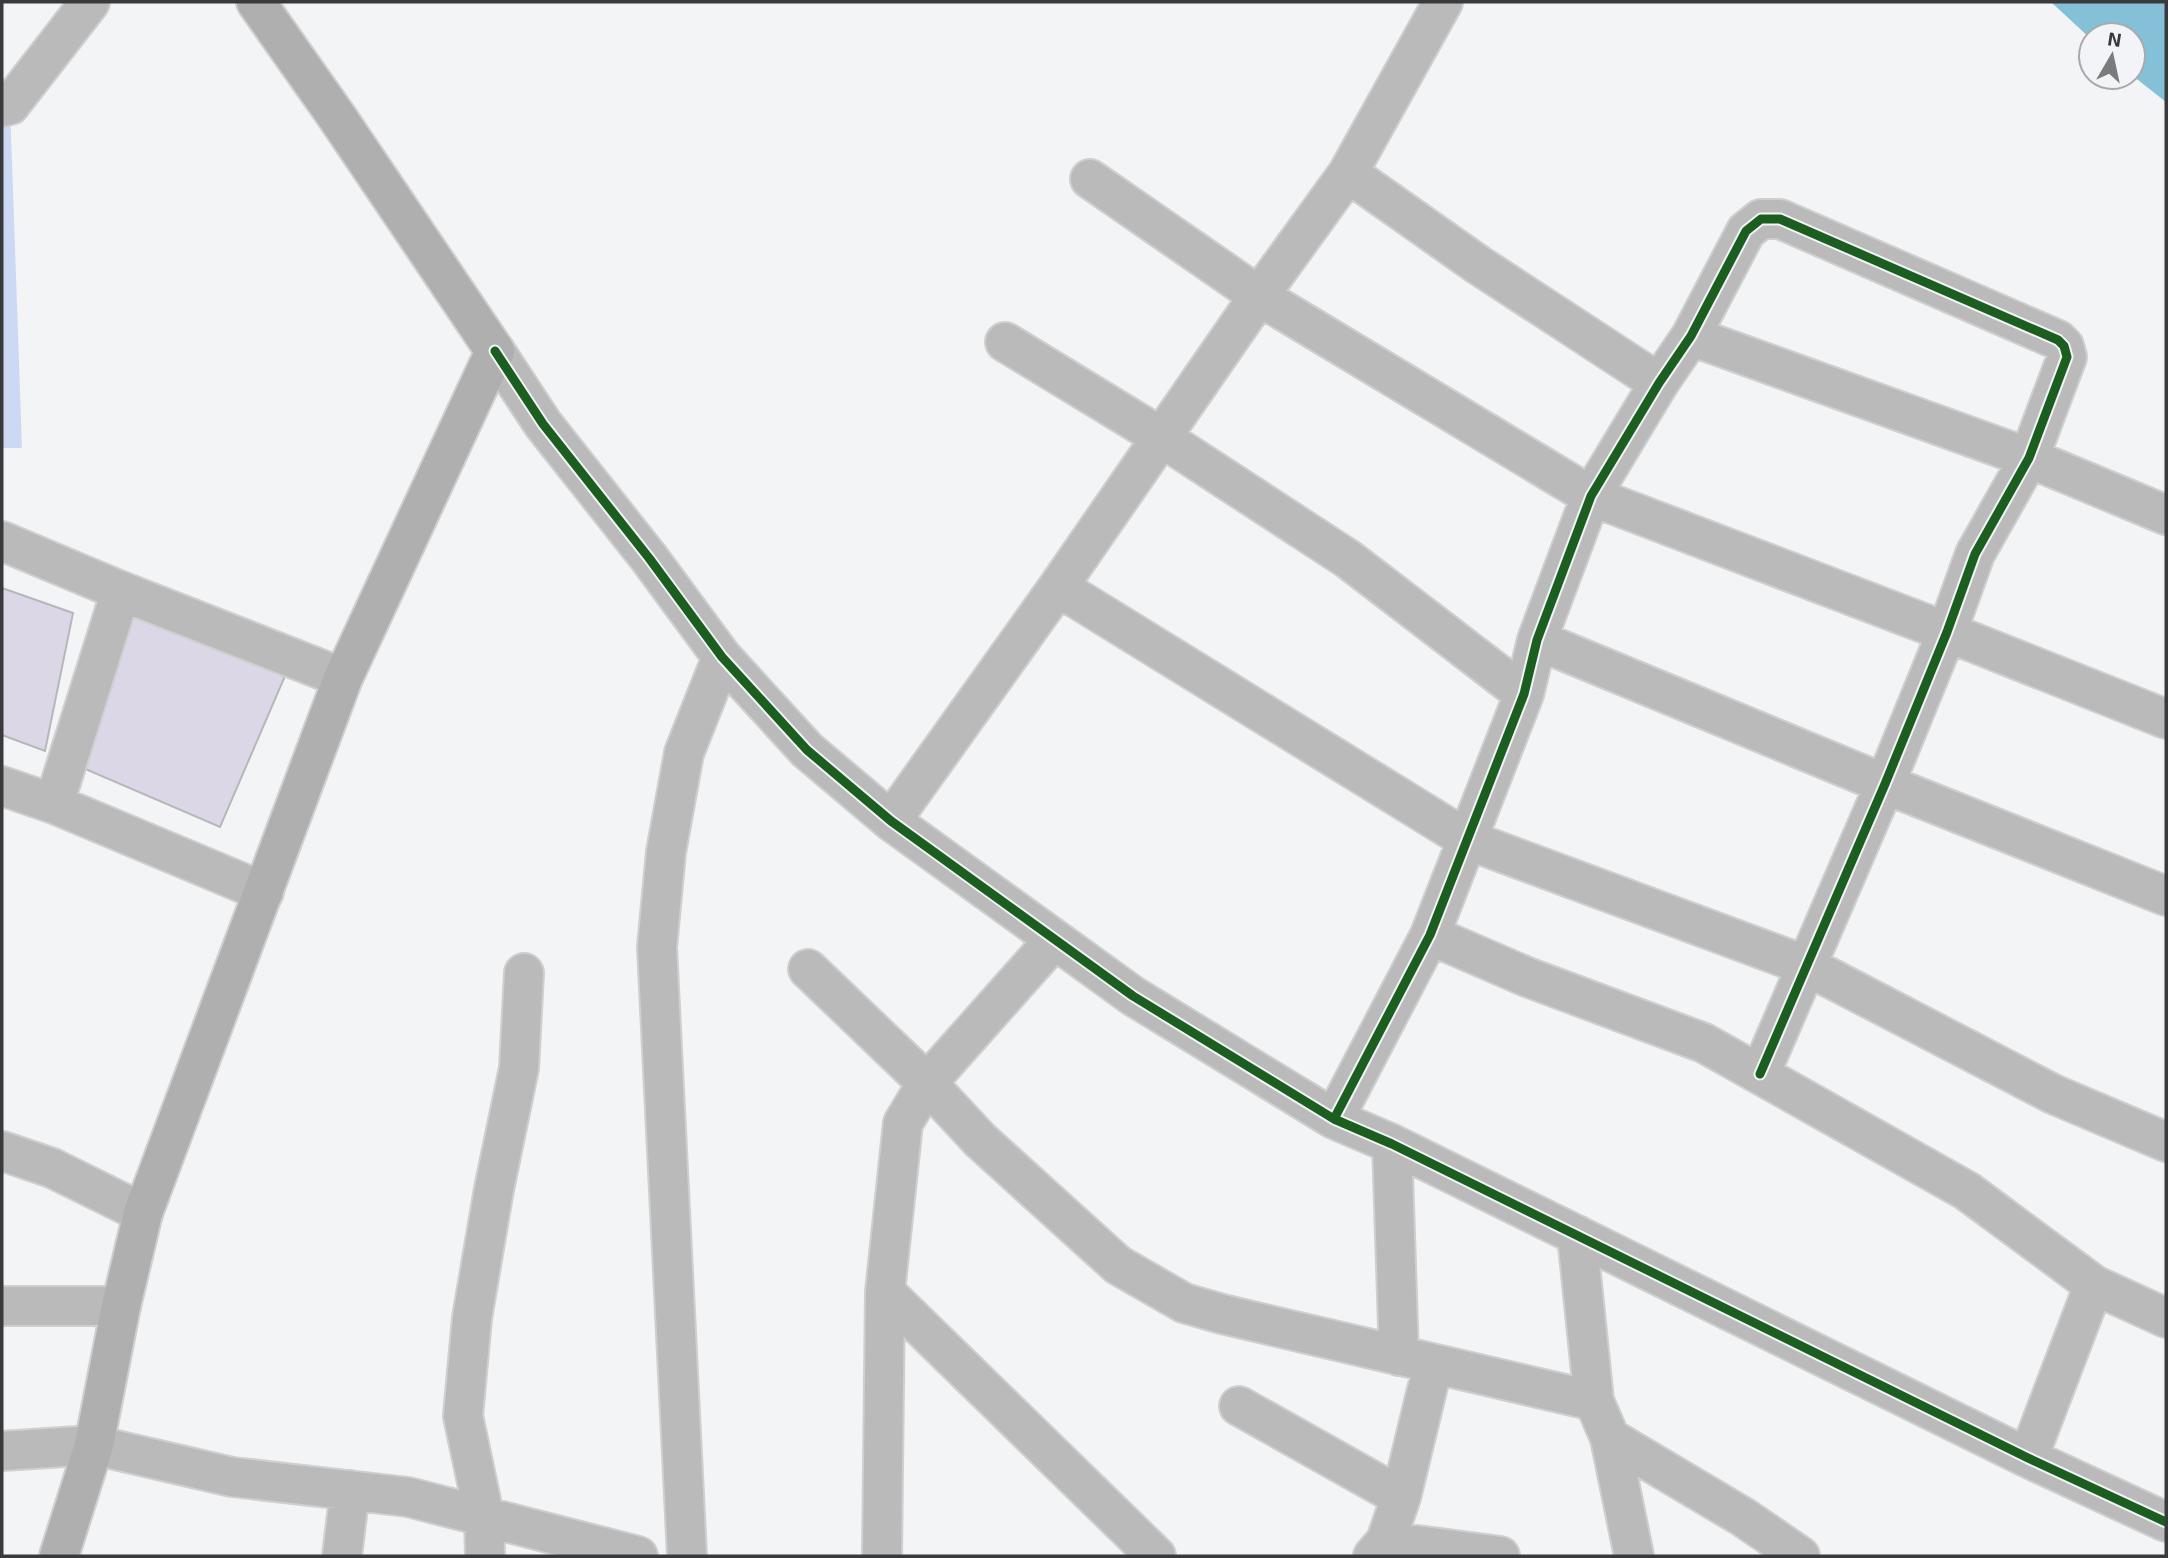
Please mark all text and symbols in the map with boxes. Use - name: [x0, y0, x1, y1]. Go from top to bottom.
- north arrow: [2077, 21, 2147, 91]
- text: N: [2106, 26, 2123, 51]

